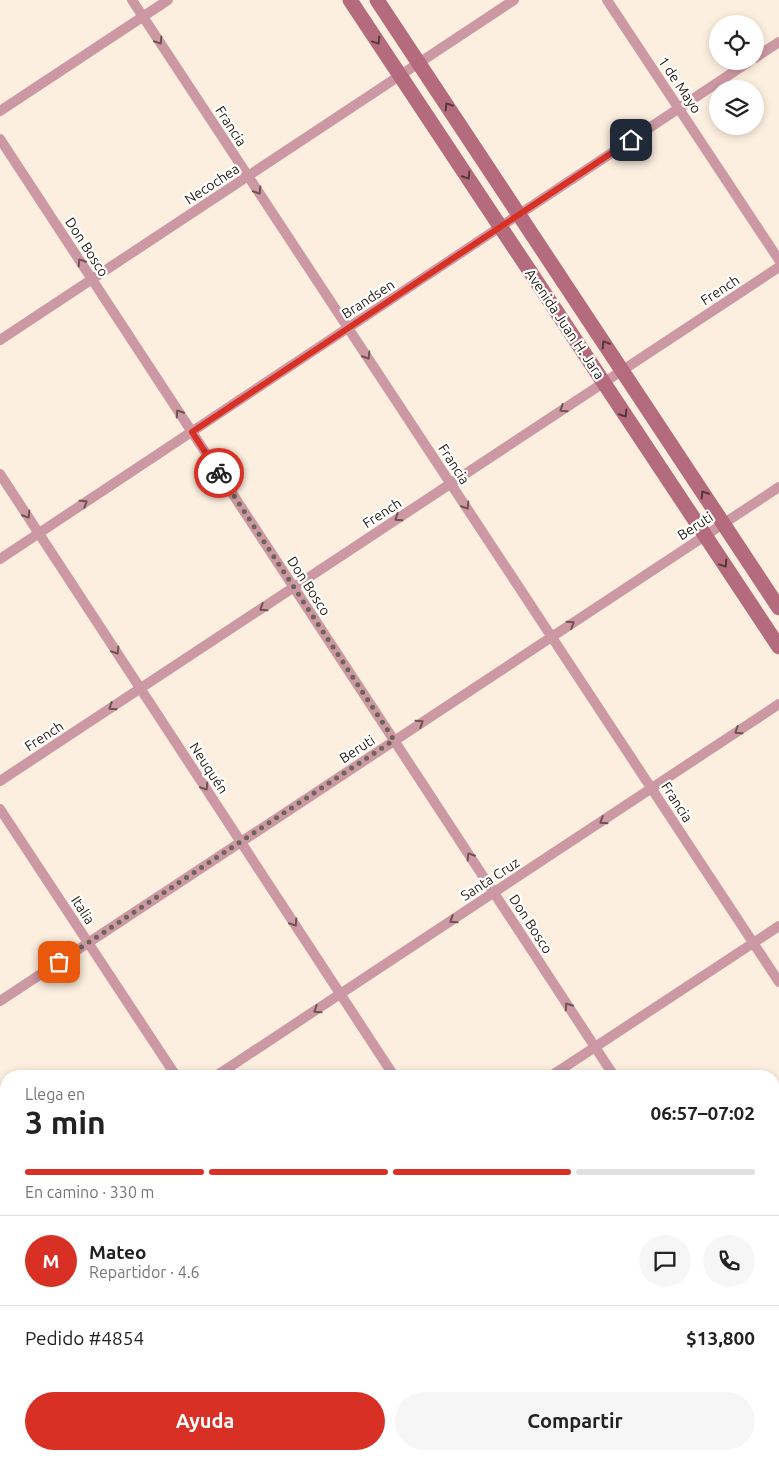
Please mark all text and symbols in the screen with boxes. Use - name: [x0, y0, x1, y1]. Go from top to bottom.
- map controls: [709, 15, 764, 135]
- button: locate: [709, 15, 764, 70]
- one-way arrow: [153, 35, 162, 44]
- one-way arrow: [371, 35, 380, 44]
- street label: 1 de Mayo: [655, 54, 705, 116]
- button: layers: [709, 80, 764, 135]
- one-way arrow: [444, 102, 454, 111]
- street label: Francia: [212, 103, 250, 149]
- pin: [610, 119, 652, 161]
- icon: home: [617, 126, 645, 154]
- street label: Necochea: [182, 160, 242, 208]
- one-way arrow: [461, 170, 470, 180]
- one-way arrow: [252, 185, 261, 195]
- street label: Don Bosco: [62, 215, 112, 279]
- one-way arrow: [77, 258, 87, 267]
- street label: Avenida Juan H. Jara: [522, 266, 608, 382]
- street label: French: [698, 272, 742, 308]
- street label: Brandsen: [339, 276, 397, 322]
- one-way arrow: [601, 340, 611, 349]
- one-way arrow: [360, 351, 370, 360]
- one-way arrow: [559, 403, 568, 413]
- one-way arrow: [618, 408, 628, 417]
- one-way arrow: [176, 409, 185, 418]
- street label: Francia: [435, 441, 473, 487]
- courier: [194, 448, 244, 498]
- icon: bike: [205, 459, 233, 487]
- one-way arrow: [701, 490, 710, 500]
- street label: French: [360, 495, 404, 531]
- one-way arrow: [79, 500, 88, 509]
- one-way arrow: [460, 500, 469, 510]
- street label: Beruti: [674, 509, 716, 543]
- one-way arrow: [20, 510, 30, 519]
- one-way arrow: [395, 512, 404, 521]
- street label: Don Bosco: [284, 554, 334, 618]
- one-way arrow: [718, 558, 727, 568]
- one-way arrow: [259, 602, 268, 611]
- one-way arrow: [565, 621, 574, 630]
- one-way arrow: [110, 645, 119, 655]
- one-way arrow: [109, 701, 118, 710]
- street label: French: [22, 718, 66, 754]
- one-way arrow: [415, 720, 424, 729]
- one-way arrow: [735, 725, 744, 734]
- street label: Beruti: [336, 732, 378, 766]
- street label: Neuquén: [187, 739, 231, 797]
- street label: Francia: [658, 779, 696, 825]
- one-way arrow: [199, 781, 208, 790]
- one-way arrow: [599, 815, 608, 824]
- one-way arrow: [467, 852, 476, 862]
- street label: Santa Cruz: [458, 854, 522, 904]
- street label: Don Bosco: [506, 892, 556, 956]
- street label: Italia: [68, 893, 98, 927]
- one-way arrow: [449, 914, 458, 923]
- one-way arrow: [288, 917, 297, 926]
- pin: [38, 941, 80, 983]
- icon: bag: [45, 948, 73, 976]
- one-way arrow: [313, 1003, 322, 1013]
- one-way arrow: [565, 1003, 575, 1012]
- text: Llega en: [25, 1085, 85, 1103]
- text: 06:57–07:02: [650, 1102, 755, 1124]
- text: 3 min: [25, 1104, 106, 1140]
- text: En camino · 330 m: [25, 1183, 154, 1201]
- button: chat: [639, 1235, 691, 1287]
- button: phone: [703, 1235, 755, 1287]
- text: Mateo: [89, 1241, 147, 1263]
- text: M: [43, 1250, 59, 1272]
- text: Repartidor · 4.6: [89, 1263, 200, 1281]
- text: Pedido #4854: [25, 1327, 144, 1349]
- text: $13,800: [686, 1327, 755, 1349]
- button: Ayuda: [25, 1392, 385, 1450]
- button: Compartir: [395, 1392, 755, 1450]

